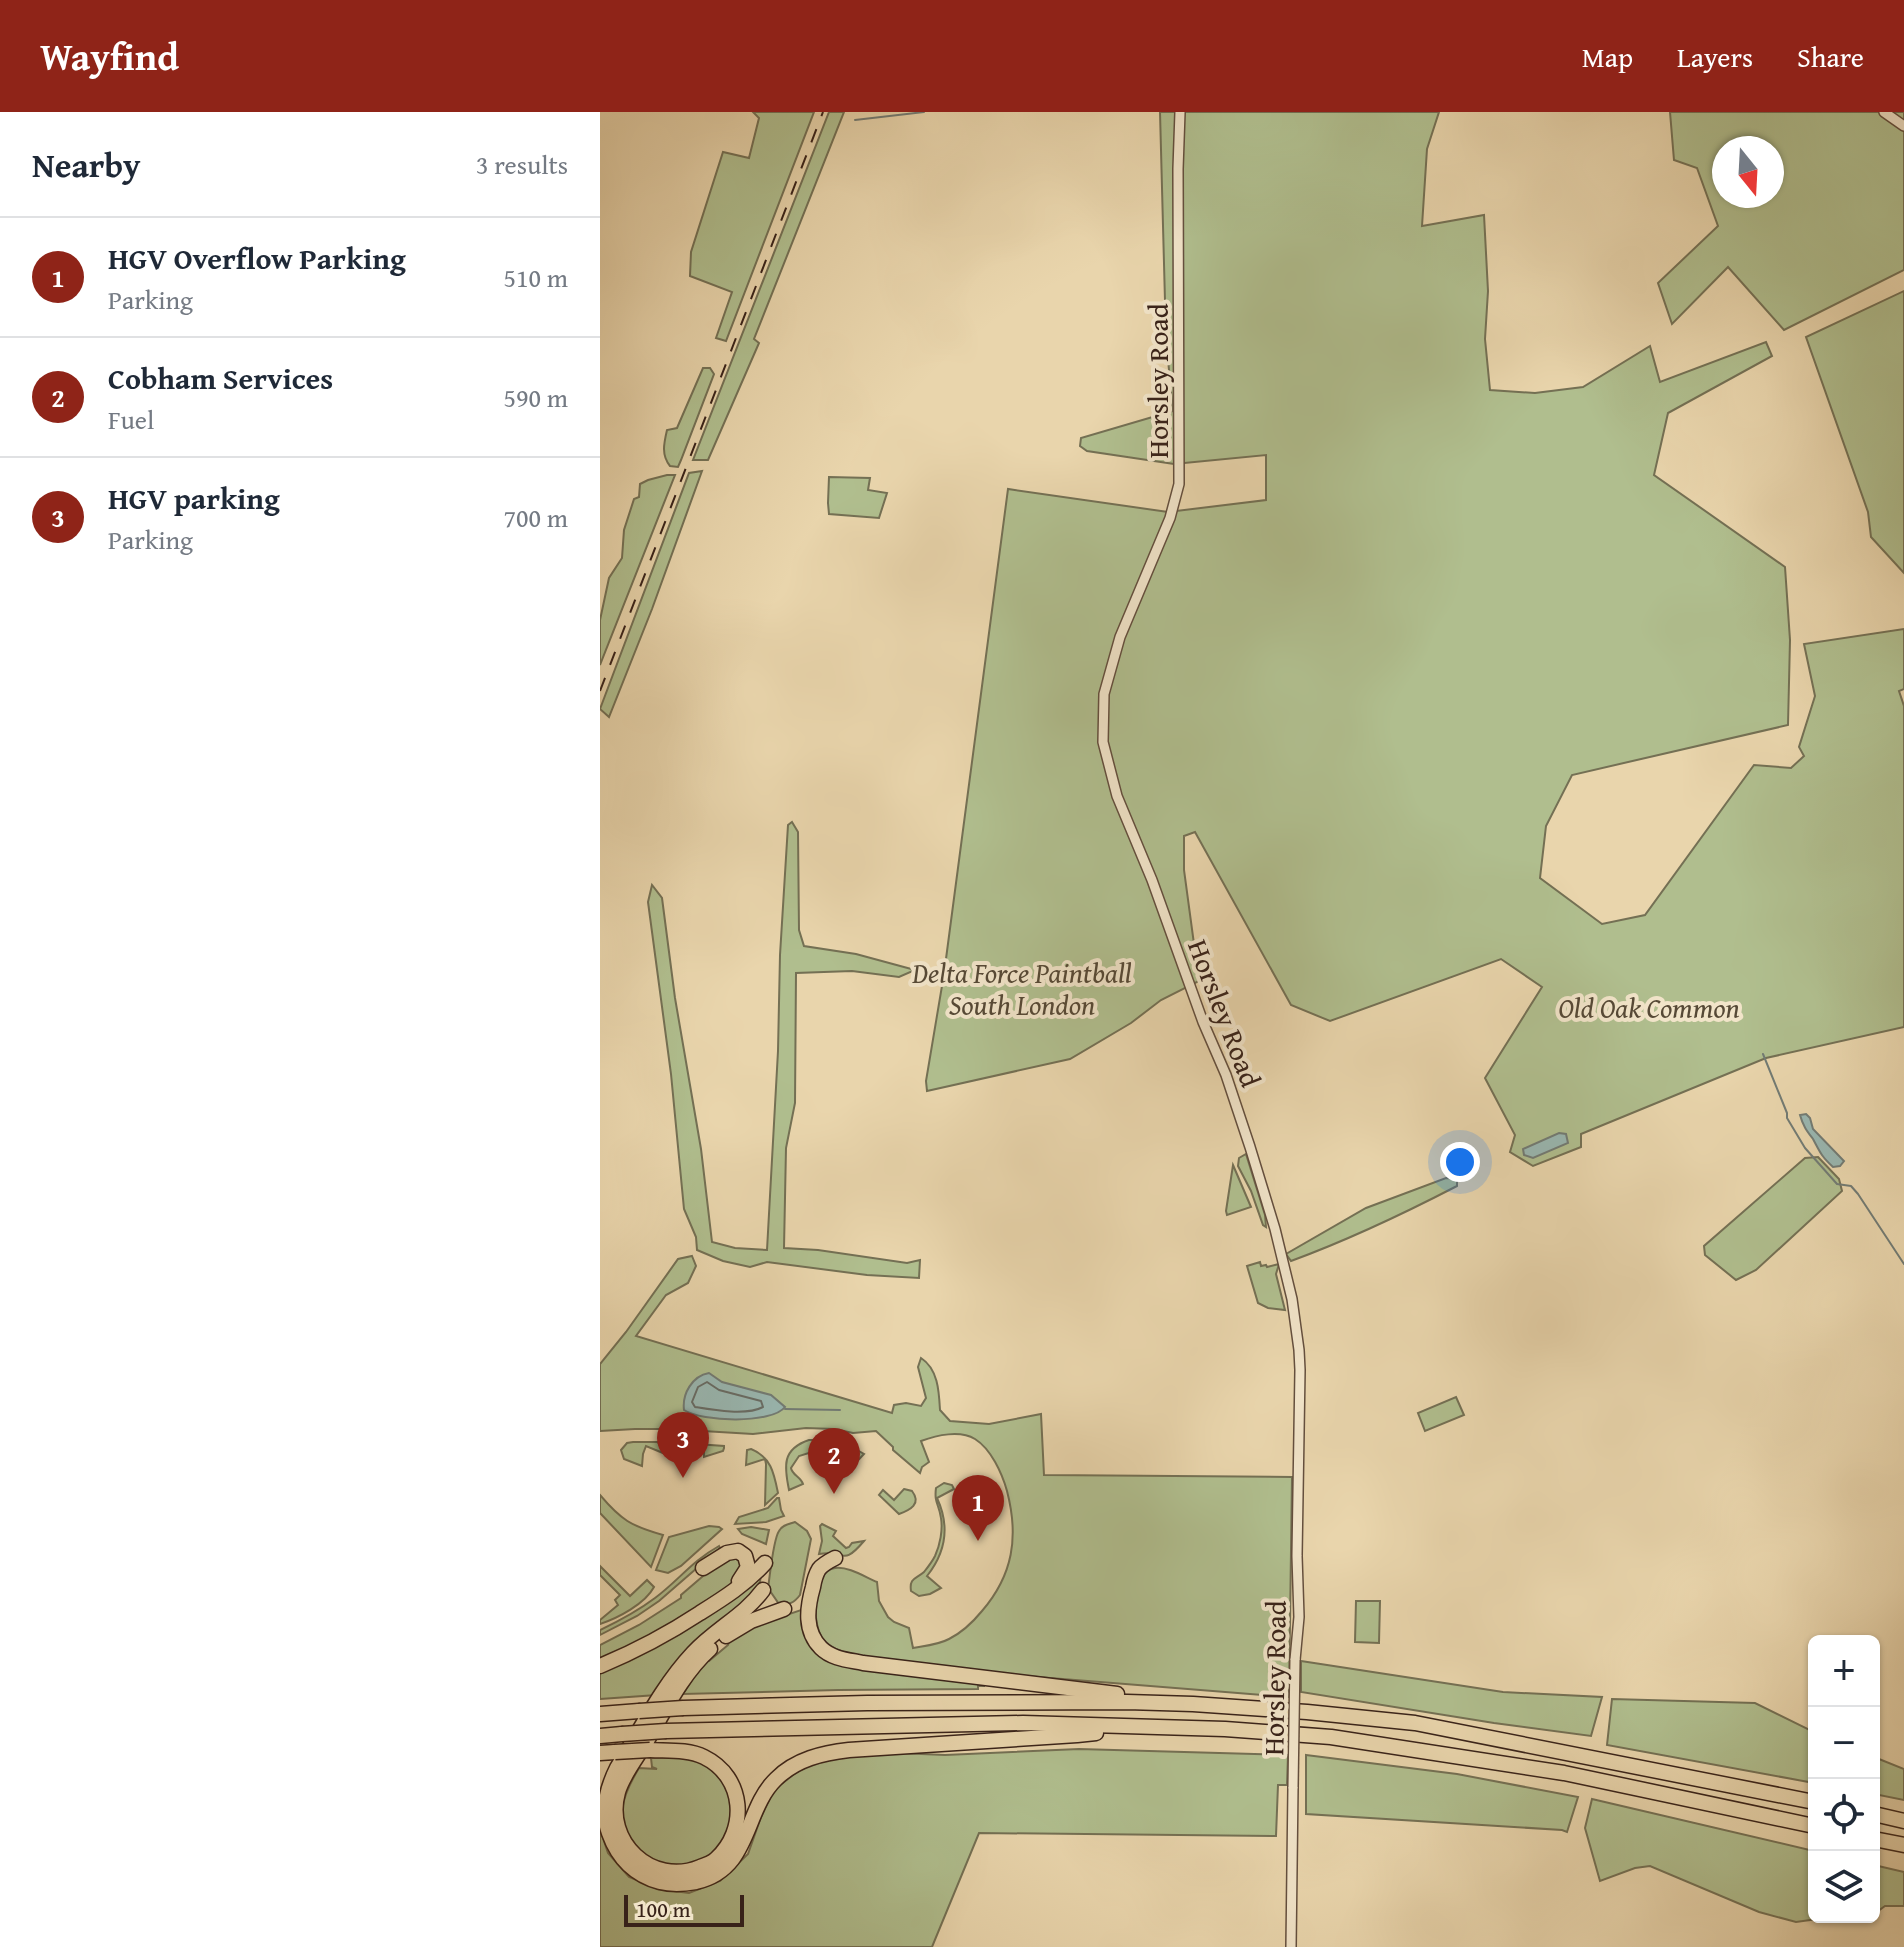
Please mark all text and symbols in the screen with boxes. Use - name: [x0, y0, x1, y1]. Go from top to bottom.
- text: Wayfind: [40, 28, 179, 84]
- text: Map: [1582, 36, 1633, 77]
- text: Layers: [1677, 36, 1753, 77]
- text: Share: [1797, 36, 1864, 77]
- north arrow: [1712, 136, 1784, 208]
- text: Nearby: [32, 140, 141, 189]
- text: 3 results: [476, 145, 568, 184]
- text: HGV Overflow Parking: [108, 236, 406, 280]
- text: 1: [51, 258, 65, 297]
- text: 510 m: [503, 258, 568, 297]
- text: Parking: [108, 280, 193, 319]
- street label: Horsley Road: [1137, 303, 1178, 459]
- text: Cobham Services: [108, 356, 333, 400]
- text: 2: [51, 378, 65, 417]
- text: 590 m: [503, 378, 568, 417]
- text: Fuel: [108, 400, 154, 439]
- text: HGV parking: [108, 476, 280, 520]
- text: 3: [51, 498, 65, 537]
- text: 700 m: [503, 498, 568, 537]
- text: Parking: [108, 520, 193, 559]
- street label: Horsley Road: [1178, 933, 1272, 1093]
- park label: Delta Force Paintball South London: [911, 952, 1132, 1025]
- park label: Old Oak Common: [1558, 987, 1740, 1028]
- your location: [1440, 1142, 1480, 1182]
- pin: 3: [657, 1412, 709, 1478]
- pin: 2: [808, 1428, 860, 1494]
- pin: 1: [952, 1475, 1004, 1541]
- street label: Horsley Road: [1252, 1600, 1296, 1756]
- map controls: [1808, 1635, 1880, 1923]
- button: +: [1808, 1635, 1880, 1707]
- button: −: [1808, 1707, 1880, 1779]
- button: locate: [1808, 1779, 1880, 1851]
- button: layers: [1808, 1851, 1880, 1923]
- scale bar: [624, 1891, 744, 1927]
- text: 100 m: [636, 1893, 691, 1925]

